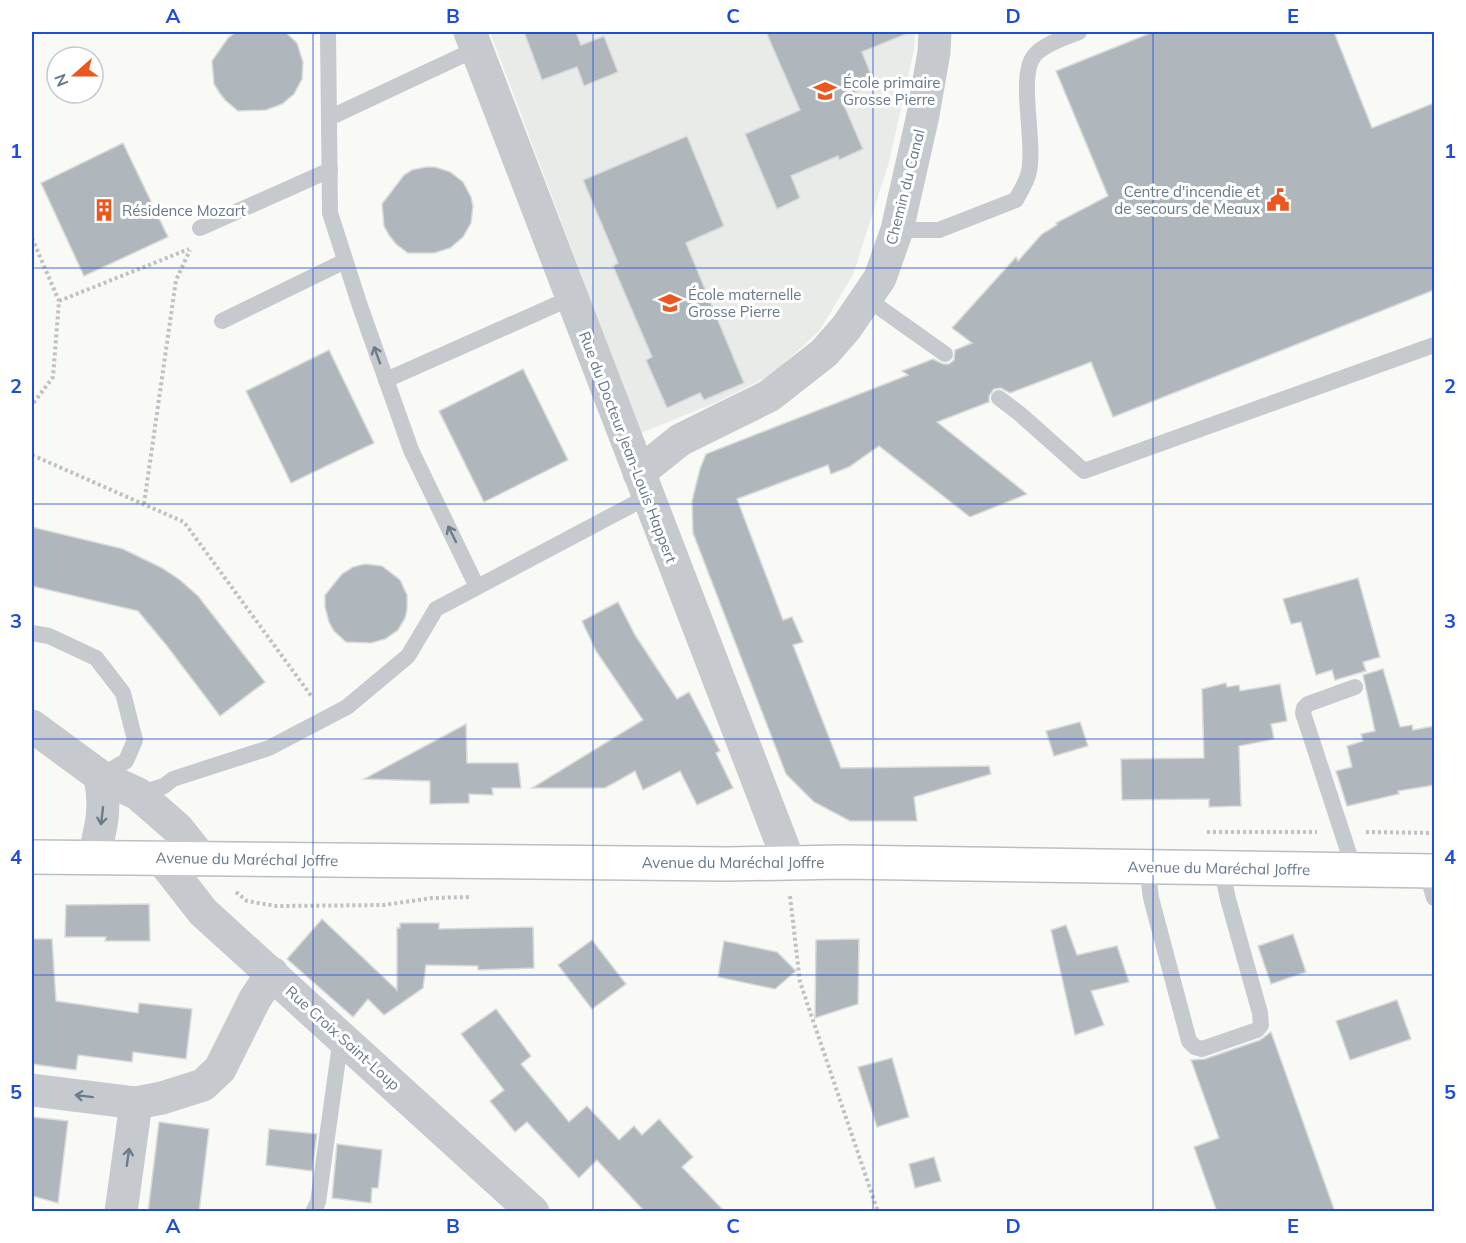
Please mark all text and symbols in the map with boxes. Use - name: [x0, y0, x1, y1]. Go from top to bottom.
- text: A: [166, 3, 181, 28]
- text: B: [446, 3, 460, 28]
- text: C: [726, 3, 740, 28]
- text: D: [1005, 3, 1021, 28]
- text: E: [1287, 3, 1299, 28]
- north arrow: [45, 45, 105, 105]
- text: N: [49, 71, 72, 90]
- place label: École primaire Grosse Pierre: [843, 73, 941, 109]
- school or university icon: École primaire Grosse Pierre: [812, 78, 838, 104]
- street label: Chemin du Canal: [881, 127, 929, 247]
- text: 1: [10, 138, 22, 163]
- text: 1: [1444, 138, 1456, 163]
- place label: Centre d'incendie et de secours de Meaux: [1114, 182, 1260, 218]
- public building icon: Centre d'incendie et de secours de Meaux: [1265, 187, 1291, 213]
- building icon: Résidence Mozart: [91, 197, 117, 223]
- place label: Résidence Mozart: [122, 201, 246, 220]
- place label: École maternelle Grosse Pierre: [688, 285, 801, 321]
- school or university icon: École maternelle Grosse Pierre: [657, 290, 683, 316]
- street label: Rue du Docteur Jean-Louis Happert: [575, 329, 681, 565]
- one-way arrow: [371, 346, 382, 365]
- text: 2: [10, 373, 22, 398]
- text: 2: [1444, 373, 1456, 398]
- one-way arrow: [446, 526, 458, 544]
- text: 3: [10, 608, 22, 633]
- text: 3: [1444, 608, 1456, 633]
- one-way arrow: [96, 806, 107, 826]
- text: 4: [10, 844, 22, 869]
- text: 4: [1444, 844, 1456, 869]
- street label: Avenue du Maréchal Joffre: [156, 848, 338, 870]
- street label: Avenue du Maréchal Joffre: [642, 853, 824, 872]
- street label: Avenue du Maréchal Joffre: [1128, 857, 1310, 879]
- street label: Rue Croix Saint-Loup: [282, 982, 404, 1094]
- text: 5: [10, 1079, 22, 1104]
- text: 5: [1444, 1079, 1456, 1104]
- one-way arrow: [74, 1091, 94, 1102]
- one-way arrow: [123, 1148, 134, 1167]
- text: A: [166, 1213, 181, 1238]
- text: B: [446, 1213, 460, 1238]
- text: C: [726, 1213, 740, 1238]
- text: D: [1005, 1213, 1021, 1238]
- text: E: [1287, 1213, 1299, 1238]

